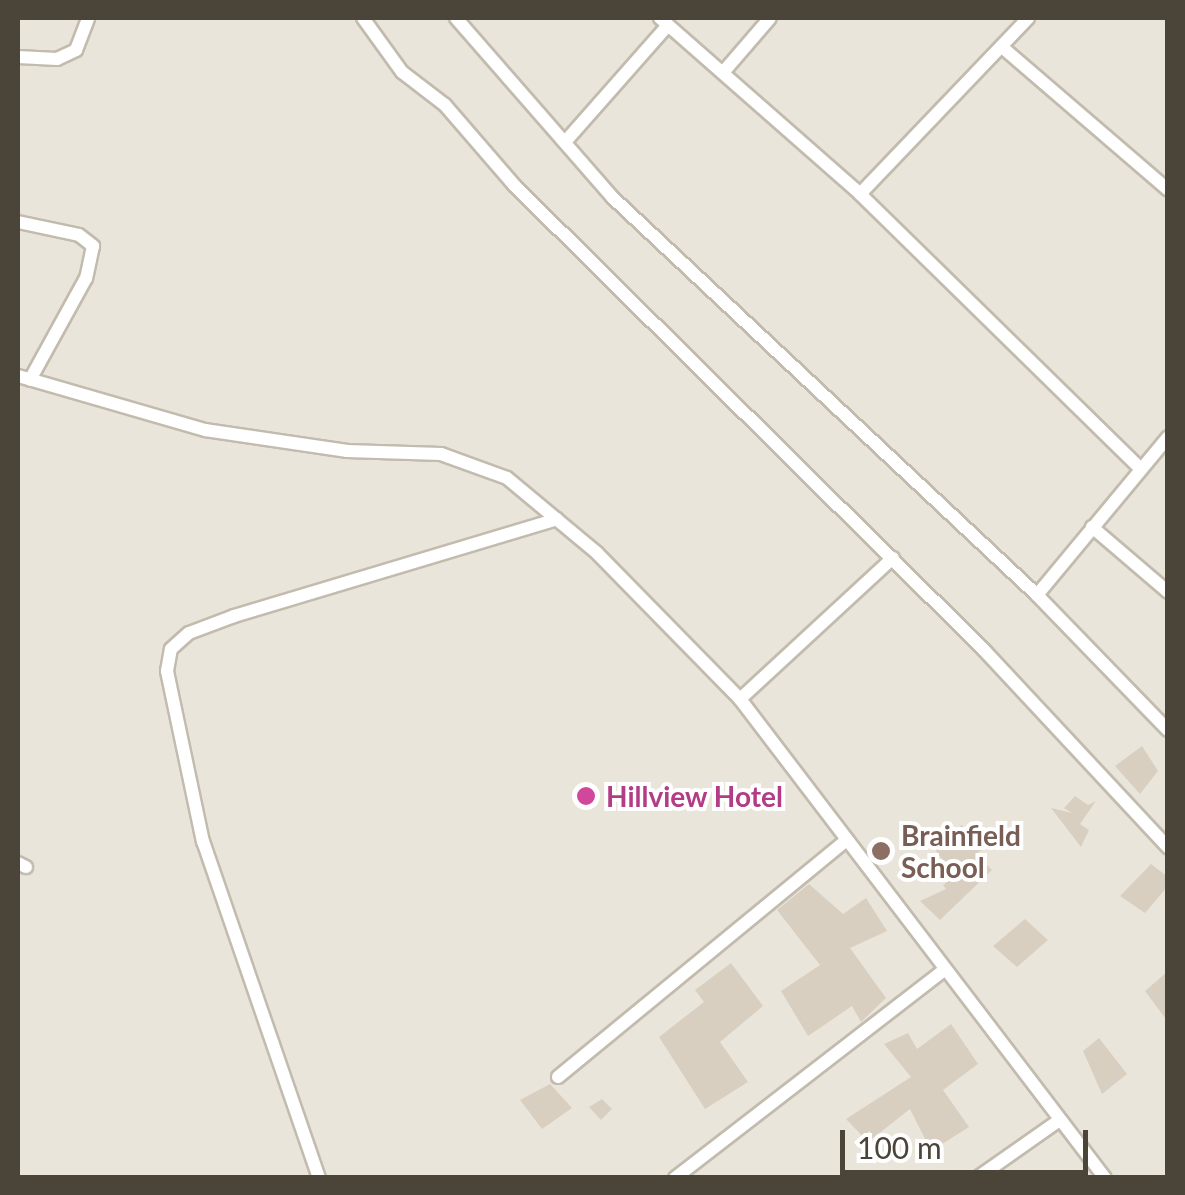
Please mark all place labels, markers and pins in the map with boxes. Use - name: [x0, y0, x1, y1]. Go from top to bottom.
- place label: Hillview Hotel: [606, 779, 783, 813]
- marker: Hillview Hotel: [575, 785, 597, 807]
- place label: Brainfield School: [901, 818, 1021, 884]
- marker: Brainfield School: [870, 840, 892, 862]

